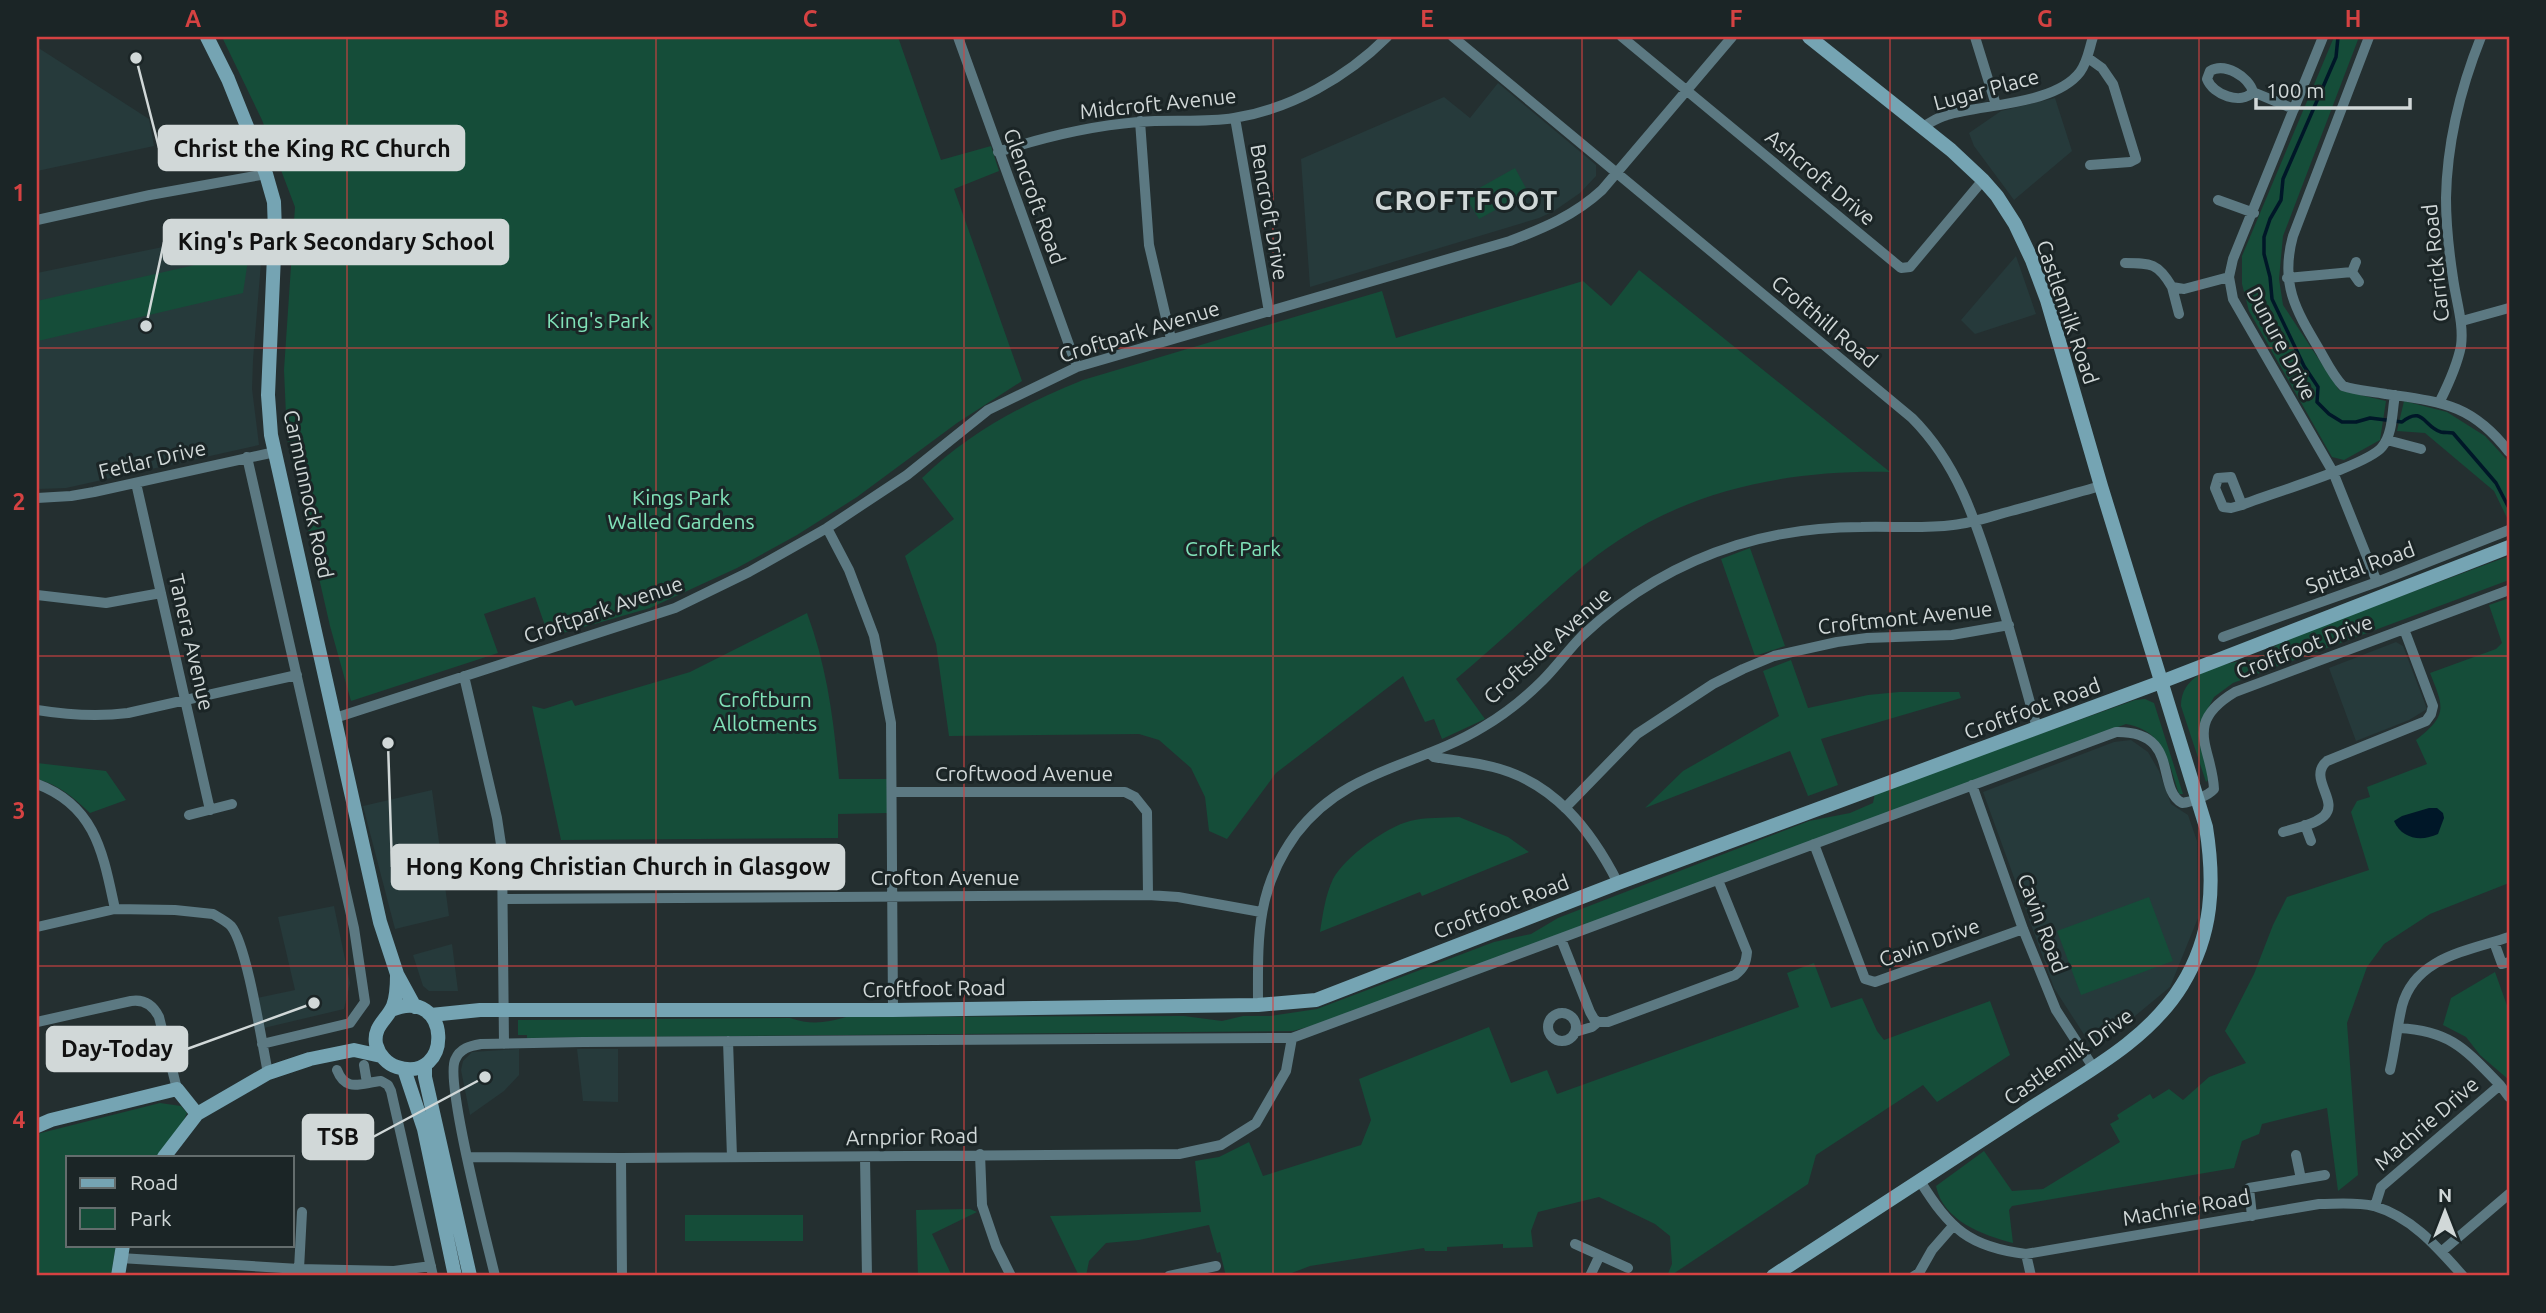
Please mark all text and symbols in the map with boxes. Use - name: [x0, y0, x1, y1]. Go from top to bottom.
- text: A: [185, 6, 201, 31]
- text: B: [493, 6, 509, 31]
- text: C: [803, 6, 818, 31]
- text: D: [1111, 6, 1127, 31]
- text: E: [1420, 6, 1434, 31]
- text: F: [1730, 6, 1743, 31]
- text: G: [2037, 6, 2053, 31]
- text: H: [2345, 6, 2361, 31]
- street label: Lugar Place: [1930, 63, 2042, 115]
- scale bar: [2256, 66, 2410, 110]
- text: 100 m: [2266, 78, 2324, 102]
- street label: Midcroft Avenue: [1078, 83, 1238, 123]
- street label: Ashcroft Drive: [1761, 124, 1881, 230]
- street label: Glencroft Road: [999, 125, 1071, 267]
- callout: Christ the King RC Church: [159, 126, 464, 170]
- text: Christ the King RC Church: [173, 136, 451, 161]
- street label: Bencroft Drive: [1246, 142, 1294, 282]
- text: 1: [13, 180, 25, 205]
- district label: CROFTFOOT: [1375, 184, 1559, 215]
- street label: Carrick Road: [2417, 203, 2453, 323]
- callout: King's Park Secondary School: [164, 220, 508, 264]
- text: King's Park Secondary School: [178, 229, 494, 254]
- street label: Castlemilk Road: [2032, 237, 2104, 387]
- street label: Crofthill Road: [1767, 270, 1883, 372]
- street label: Dunure Drive: [2242, 282, 2322, 404]
- street label: Croftpark Avenue: [1056, 295, 1222, 367]
- park label: King's Park: [546, 308, 650, 332]
- street label: Carmunnock Road: [279, 408, 339, 580]
- street label: Fetlar Drive: [96, 435, 208, 483]
- park label: Kings Park Walled Gardens: [607, 485, 755, 533]
- text: 2: [13, 489, 25, 514]
- park label: Croft Park: [1185, 536, 1281, 560]
- street label: Spittal Road: [2302, 536, 2418, 598]
- street label: Tanera Avenue: [165, 571, 219, 713]
- street label: Croftpark Avenue: [520, 571, 686, 647]
- street label: Croftside Avenue: [1478, 582, 1616, 708]
- street label: Croftmont Avenue: [1816, 596, 1994, 638]
- street label: Croftfoot Drive: [2232, 609, 2376, 683]
- street label: Croftfoot Road: [1961, 672, 2103, 744]
- park label: Croftburn Allotments: [713, 687, 817, 735]
- street label: Croftwood Avenue: [935, 761, 1113, 785]
- text: 3: [13, 798, 25, 823]
- callout: Hong Kong Christian Church in Glasgow: [392, 845, 844, 889]
- text: Hong Kong Christian Church in Glasgow: [406, 854, 830, 879]
- street label: Crofton Avenue: [870, 865, 1020, 889]
- street label: Croftfoot Road: [1430, 869, 1572, 943]
- street label: Cavin Road: [2013, 870, 2073, 976]
- street label: Cavin Drive: [1875, 913, 1983, 971]
- street label: Croftfoot Road: [862, 975, 1006, 1001]
- street label: Castlemilk Drive: [1999, 1003, 2137, 1109]
- callout: Day-Today: [47, 1027, 187, 1071]
- text: Day-Today: [61, 1036, 173, 1061]
- street label: Machrie Drive: [2369, 1071, 2483, 1175]
- text: 4: [13, 1107, 26, 1132]
- callout: TSB: [303, 1115, 373, 1159]
- street label: Arnprior Road: [846, 1123, 978, 1149]
- text: TSB: [317, 1124, 359, 1149]
- legend: [66, 1156, 294, 1246]
- text: Road: [130, 1170, 178, 1194]
- north arrow: [2410, 1176, 2480, 1246]
- street label: Machrie Road: [2121, 1184, 2251, 1230]
- text: N: [2438, 1184, 2452, 1206]
- text: Park: [130, 1206, 172, 1230]

